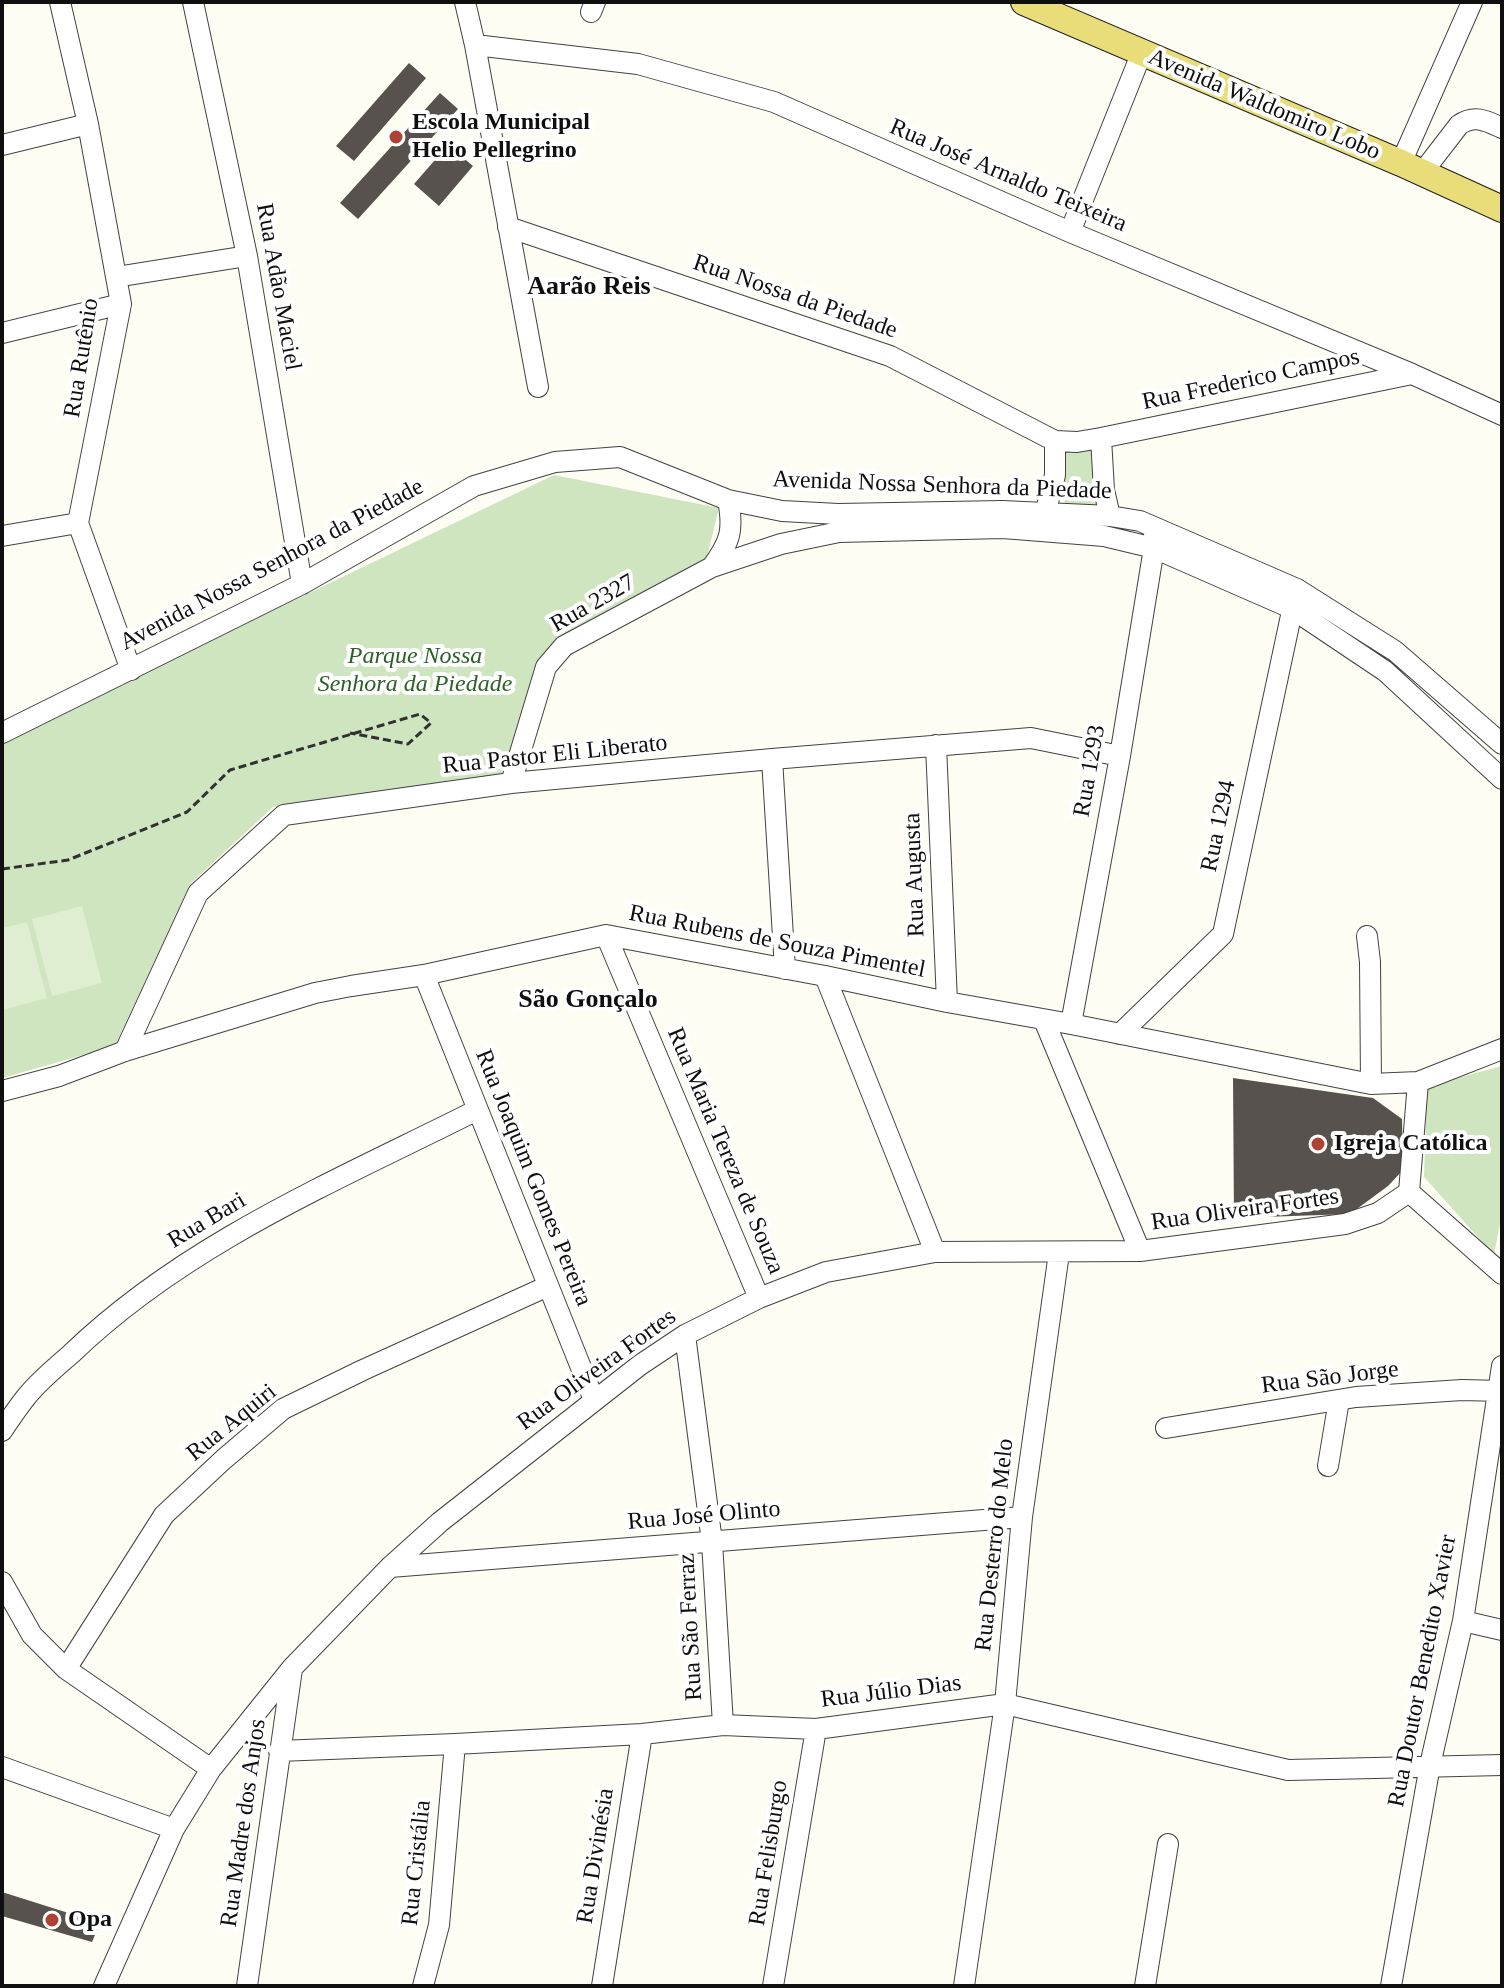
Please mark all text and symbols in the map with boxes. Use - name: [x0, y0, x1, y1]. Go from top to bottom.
- street label: Avenida Waldomiro Lobo: [1144, 43, 1384, 167]
- place label: Escola Municipal Helio Pellegrino: [412, 109, 590, 165]
- street label: Rua José Arnaldo Teixeira: [885, 113, 1131, 239]
- marker: Escola Municipal Helio Pellegrino: [387, 128, 405, 146]
- street label: Rua Adão Maciel: [249, 201, 307, 373]
- street label: Rua Nossa da Piedade: [689, 249, 901, 345]
- district label: Aarão Reis: [527, 271, 651, 303]
- street label: Rua Rutênio: [58, 296, 106, 420]
- street label: Rua Frederico Campos: [1140, 343, 1362, 417]
- street label: Avenida Nossa Senhora da Piedade: [772, 466, 1112, 506]
- street label: Avenida Nossa Senhora da Piedade: [115, 473, 429, 657]
- street label: Rua 2327: [546, 568, 640, 640]
- park label: Parque Nossa Senhora da Piedade: [318, 643, 512, 699]
- street label: Rua 1293: [1068, 723, 1112, 819]
- street label: Rua Pastor Eli Liberato: [441, 729, 669, 781]
- street label: Rua 1294: [1195, 778, 1243, 874]
- street label: Rua Augusta: [898, 812, 932, 938]
- street label: Rua Rubens de Souza Pimentel: [626, 899, 928, 985]
- district label: São Gonçalo: [518, 984, 658, 1016]
- street label: Rua Maria Tereza de Souza: [660, 1023, 790, 1279]
- street label: Rua Joaquim Gomes Pereira: [468, 1046, 598, 1310]
- place label: Igreja Católica: [1334, 1130, 1488, 1158]
- marker: Igreja Católica: [1309, 1135, 1327, 1153]
- street label: Rua Oliveira Fortes: [1149, 1183, 1341, 1237]
- street label: Rua Bari: [163, 1187, 251, 1255]
- street label: Rua Oliveira Fortes: [512, 1303, 682, 1437]
- street label: Rua São Jorge: [1260, 1355, 1400, 1401]
- street label: Rua Aquiri: [181, 1378, 283, 1468]
- street label: Rua Desterro do Melo: [969, 1437, 1021, 1653]
- street label: Rua José Olinto: [626, 1495, 782, 1537]
- street label: Rua Doutor Benedito Xavier: [1382, 1532, 1464, 1810]
- street label: Rua São Ferraz: [673, 1552, 709, 1702]
- street label: Rua Júlio Dias: [819, 1669, 963, 1715]
- street label: Rua Madre dos Anjos: [215, 1717, 273, 1929]
- street label: Rua Felisburgo: [743, 1778, 795, 1928]
- street label: Rua Divinésia: [571, 1786, 621, 1926]
- street label: Rua Cristália: [396, 1799, 438, 1927]
- place label: Opa: [68, 1906, 112, 1934]
- marker: Opa: [43, 1911, 61, 1929]

